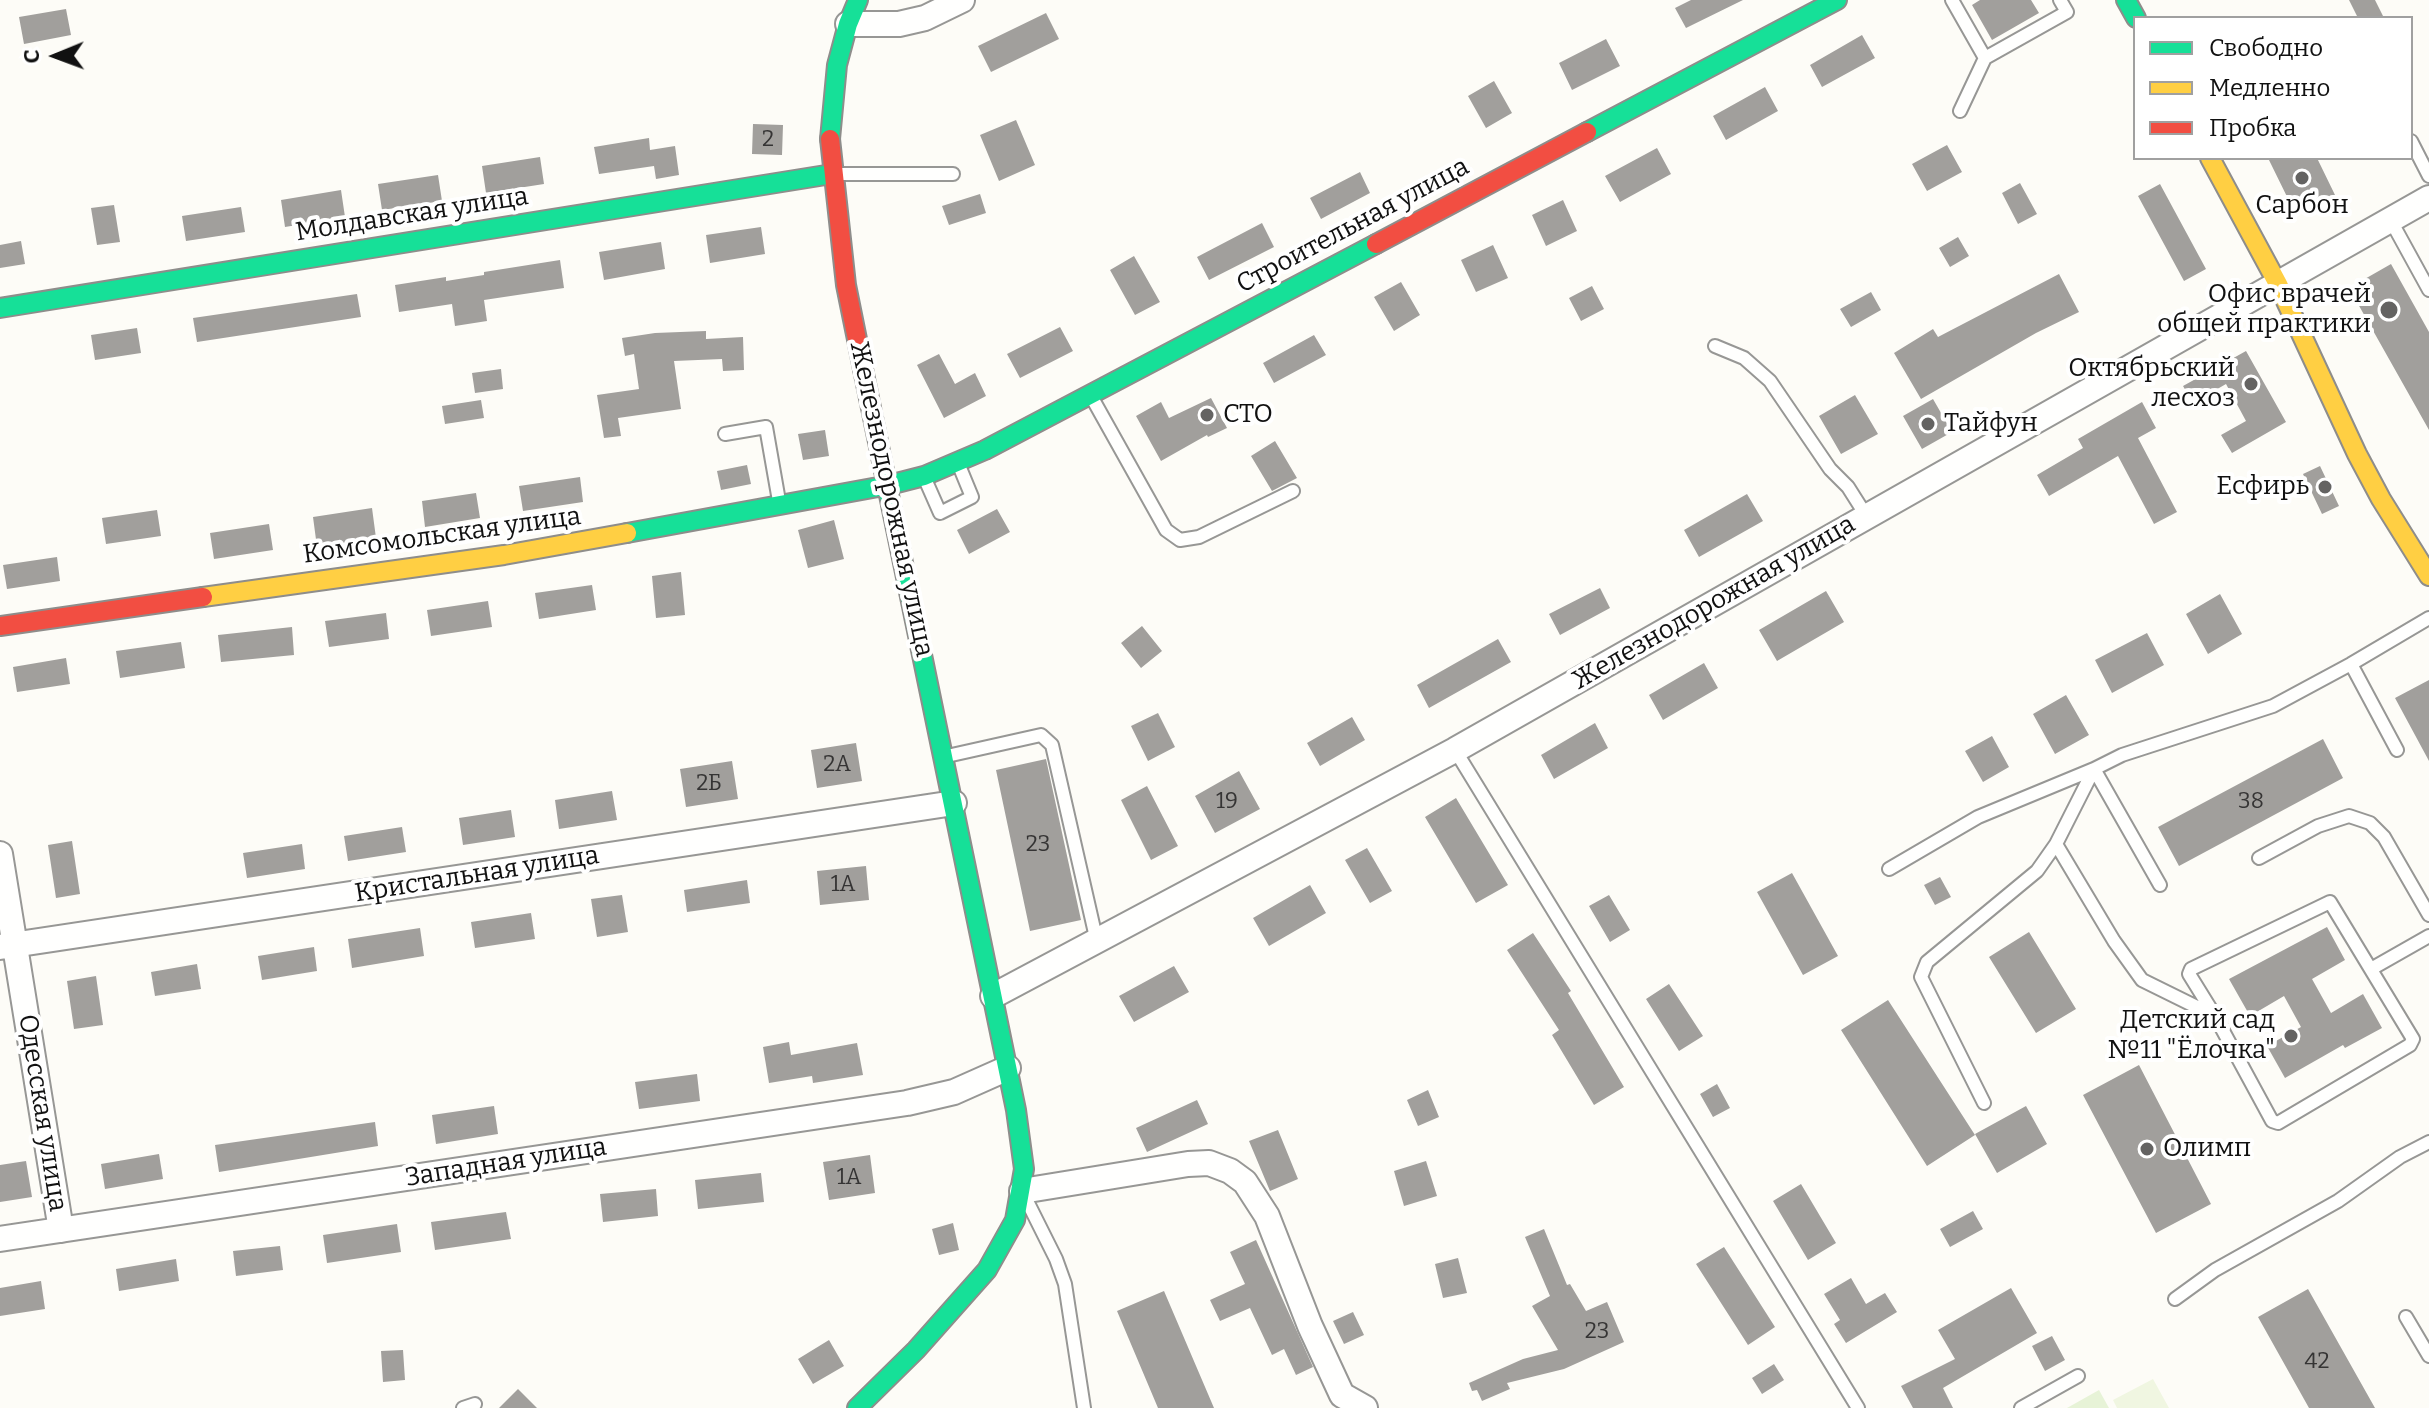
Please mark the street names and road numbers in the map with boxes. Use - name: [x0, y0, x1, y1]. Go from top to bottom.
- street label: Строительная улица: [1231, 151, 1475, 301]
- street label: Молдавская улица: [293, 181, 531, 249]
- street label: Железнодорожная улица: [842, 338, 940, 660]
- street label: Комсомольская улица: [301, 501, 583, 571]
- street label: Железнодорожная улица: [1567, 509, 1861, 697]
- street label: Кристальная улица: [353, 840, 601, 910]
- street label: Одесская улица: [11, 1012, 73, 1214]
- street label: Западная улица: [403, 1132, 609, 1194]

